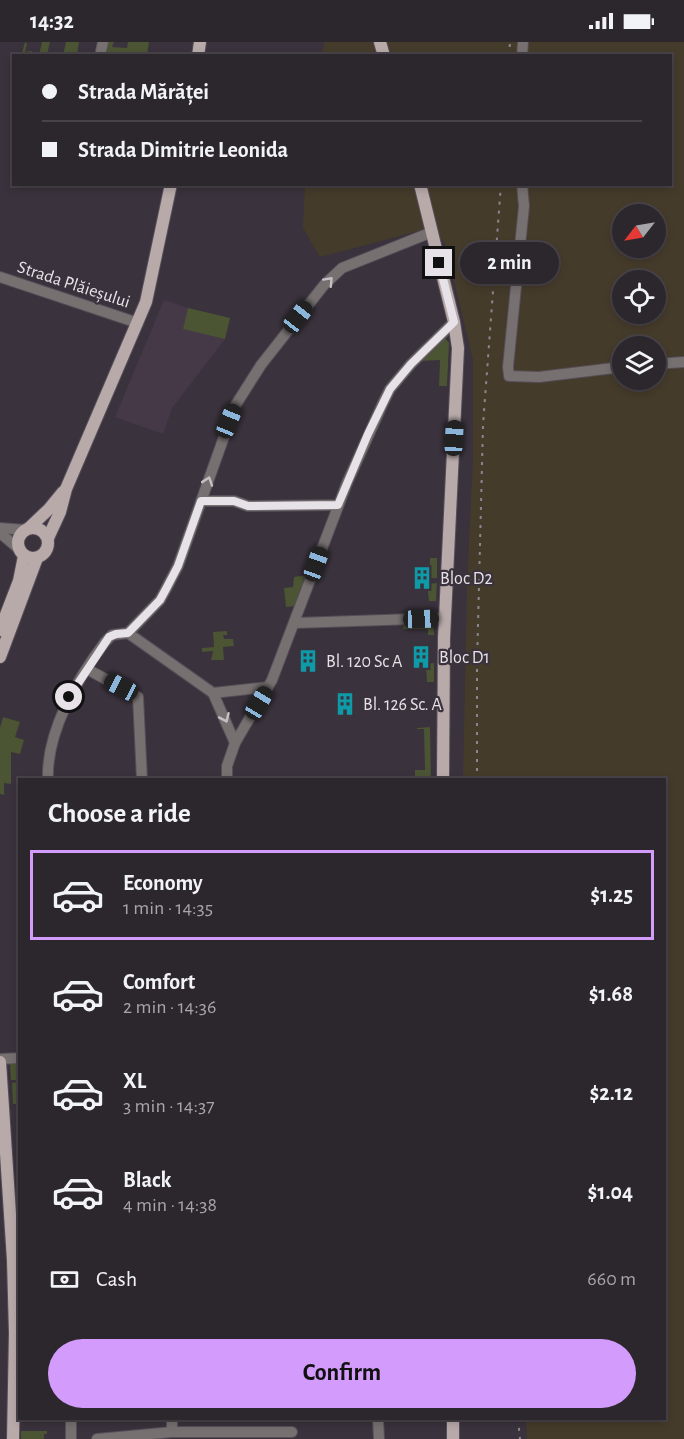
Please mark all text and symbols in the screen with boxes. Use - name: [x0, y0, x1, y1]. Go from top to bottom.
- text: 14:32: [30, 10, 74, 32]
- text: Strada Mărăței: [78, 81, 209, 103]
- text: Strada Dimitrie Leonida: [78, 139, 288, 161]
- north arrow: [612, 204, 666, 258]
- map controls: [612, 204, 666, 390]
- callout: 2 min: [460, 242, 559, 284]
- route end: [425, 249, 452, 276]
- text: 2 min: [487, 253, 532, 273]
- street label: Strada Plăieșului: [15, 258, 132, 313]
- button: locate: [612, 270, 666, 324]
- one-way arrow: [322, 277, 333, 287]
- car: [280, 297, 316, 337]
- button: layers: [612, 336, 666, 390]
- car: [214, 401, 244, 441]
- car: [444, 420, 464, 456]
- one-way arrow: [201, 476, 214, 487]
- car: [301, 544, 331, 584]
- building icon: Bloc D2: [409, 565, 435, 591]
- place label: Bloc D2: [440, 570, 493, 588]
- car: [403, 609, 439, 629]
- building icon: Bloc D1: [408, 644, 434, 670]
- building icon: Bl. 120 Sc A: [295, 648, 321, 674]
- place label: Bloc D1: [439, 649, 490, 667]
- place label: Bl. 120 Sc A: [326, 653, 403, 671]
- car: [101, 671, 141, 703]
- route start: [55, 683, 82, 710]
- car: [242, 683, 276, 723]
- building icon: Bl. 126 Sc. A: [332, 691, 358, 717]
- place label: Bl. 126 Sc. A: [363, 696, 443, 714]
- one-way arrow: [217, 711, 229, 722]
- text: Choose a ride: [48, 800, 191, 827]
- icon: car: [51, 868, 105, 922]
- text: Economy: [123, 872, 203, 894]
- text: $1.25: [590, 884, 633, 906]
- text: 1 min · 14:35: [123, 898, 213, 918]
- icon: car: [51, 967, 105, 1021]
- text: Comfort: [123, 971, 195, 993]
- text: $1.68: [589, 983, 633, 1005]
- text: 2 min · 14:36: [123, 997, 216, 1017]
- icon: car: [51, 1066, 105, 1120]
- text: XL: [123, 1070, 146, 1092]
- text: $2.12: [589, 1082, 633, 1104]
- text: 3 min · 14:37: [123, 1096, 215, 1116]
- icon: car: [51, 1165, 105, 1219]
- text: Black: [123, 1169, 171, 1191]
- text: $1.04: [588, 1181, 633, 1203]
- text: 4 min · 14:38: [123, 1195, 217, 1215]
- icon: cash: [48, 1263, 81, 1296]
- text: Cash: [96, 1268, 137, 1290]
- text: 660 m: [587, 1269, 636, 1289]
- button: Confirm: [48, 1339, 636, 1408]

